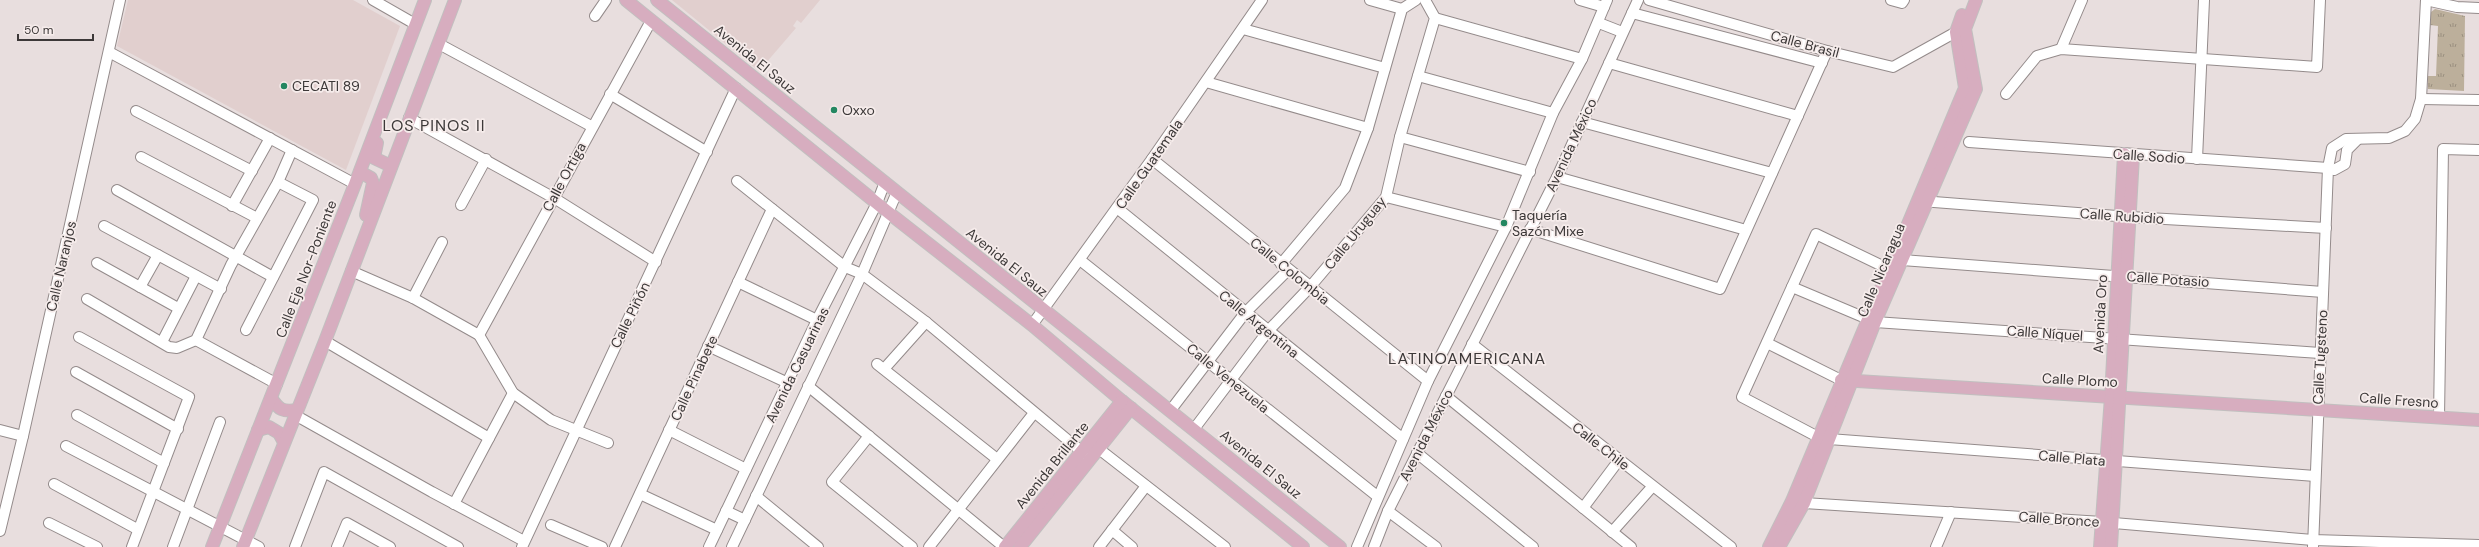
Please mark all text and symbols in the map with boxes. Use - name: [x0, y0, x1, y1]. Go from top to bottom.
- scale bar: [18, 16, 93, 42]
- street label: Avenida El Sauz: [710, 21, 800, 97]
- text: 50 m: [24, 22, 53, 38]
- street label: Calle Brasil: [1769, 26, 1841, 62]
- place label: CECATI 89: [292, 77, 360, 95]
- marker: CECATI 89: [279, 81, 289, 91]
- street label: Avenida México: [1541, 95, 1601, 195]
- place label: Oxxo: [842, 101, 875, 119]
- marker: Oxxo: [829, 105, 839, 115]
- district label: LOS PINOS II: [383, 115, 485, 136]
- street label: Calle Guatemala: [1111, 116, 1187, 212]
- street label: Calle Ortiga: [538, 139, 590, 215]
- street label: Calle Sodio: [2112, 144, 2186, 168]
- street label: Calle Uruguay: [1320, 193, 1390, 273]
- street label: Calle Eje Nor-Poniente: [271, 198, 341, 340]
- street label: Calle Rubidio: [2079, 204, 2165, 228]
- place label: Taquería Sazón Mixe: [1512, 206, 1584, 240]
- marker: Taquería Sazón Mixe: [1499, 218, 1509, 228]
- street label: Calle Naranjos: [42, 219, 80, 313]
- street label: Calle Nicaragua: [1853, 220, 1909, 320]
- street label: Avenida El Sauz: [962, 224, 1052, 300]
- street label: Calle Colombia: [1246, 233, 1334, 309]
- street label: Calle Potasio: [2126, 267, 2210, 291]
- street label: Avenida Oro: [2089, 274, 2111, 354]
- street label: Calle Piñón: [606, 279, 654, 351]
- street label: Calle Argentina: [1215, 286, 1303, 362]
- street label: Avenida Casuarinas: [761, 304, 833, 426]
- street label: Calle Tugsteno: [2309, 309, 2331, 405]
- street label: Calle Níquel: [2006, 321, 2084, 345]
- street label: Calle Pinabete: [666, 332, 722, 424]
- street label: Calle Venezuela: [1183, 339, 1273, 417]
- district label: LATINOAMERICANA: [1388, 348, 1546, 369]
- street label: Calle Plomo: [2042, 369, 2118, 391]
- street label: Avenida México: [1395, 386, 1457, 484]
- street label: Calle Fresno: [2359, 388, 2439, 412]
- street label: Avenida Brillante: [1011, 418, 1093, 512]
- street label: Calle Chile: [1569, 418, 1633, 474]
- street label: Avenida El Sauz: [1216, 426, 1306, 502]
- street label: Calle Plata: [2038, 446, 2106, 470]
- street label: Calle Bronce: [2018, 507, 2100, 531]

